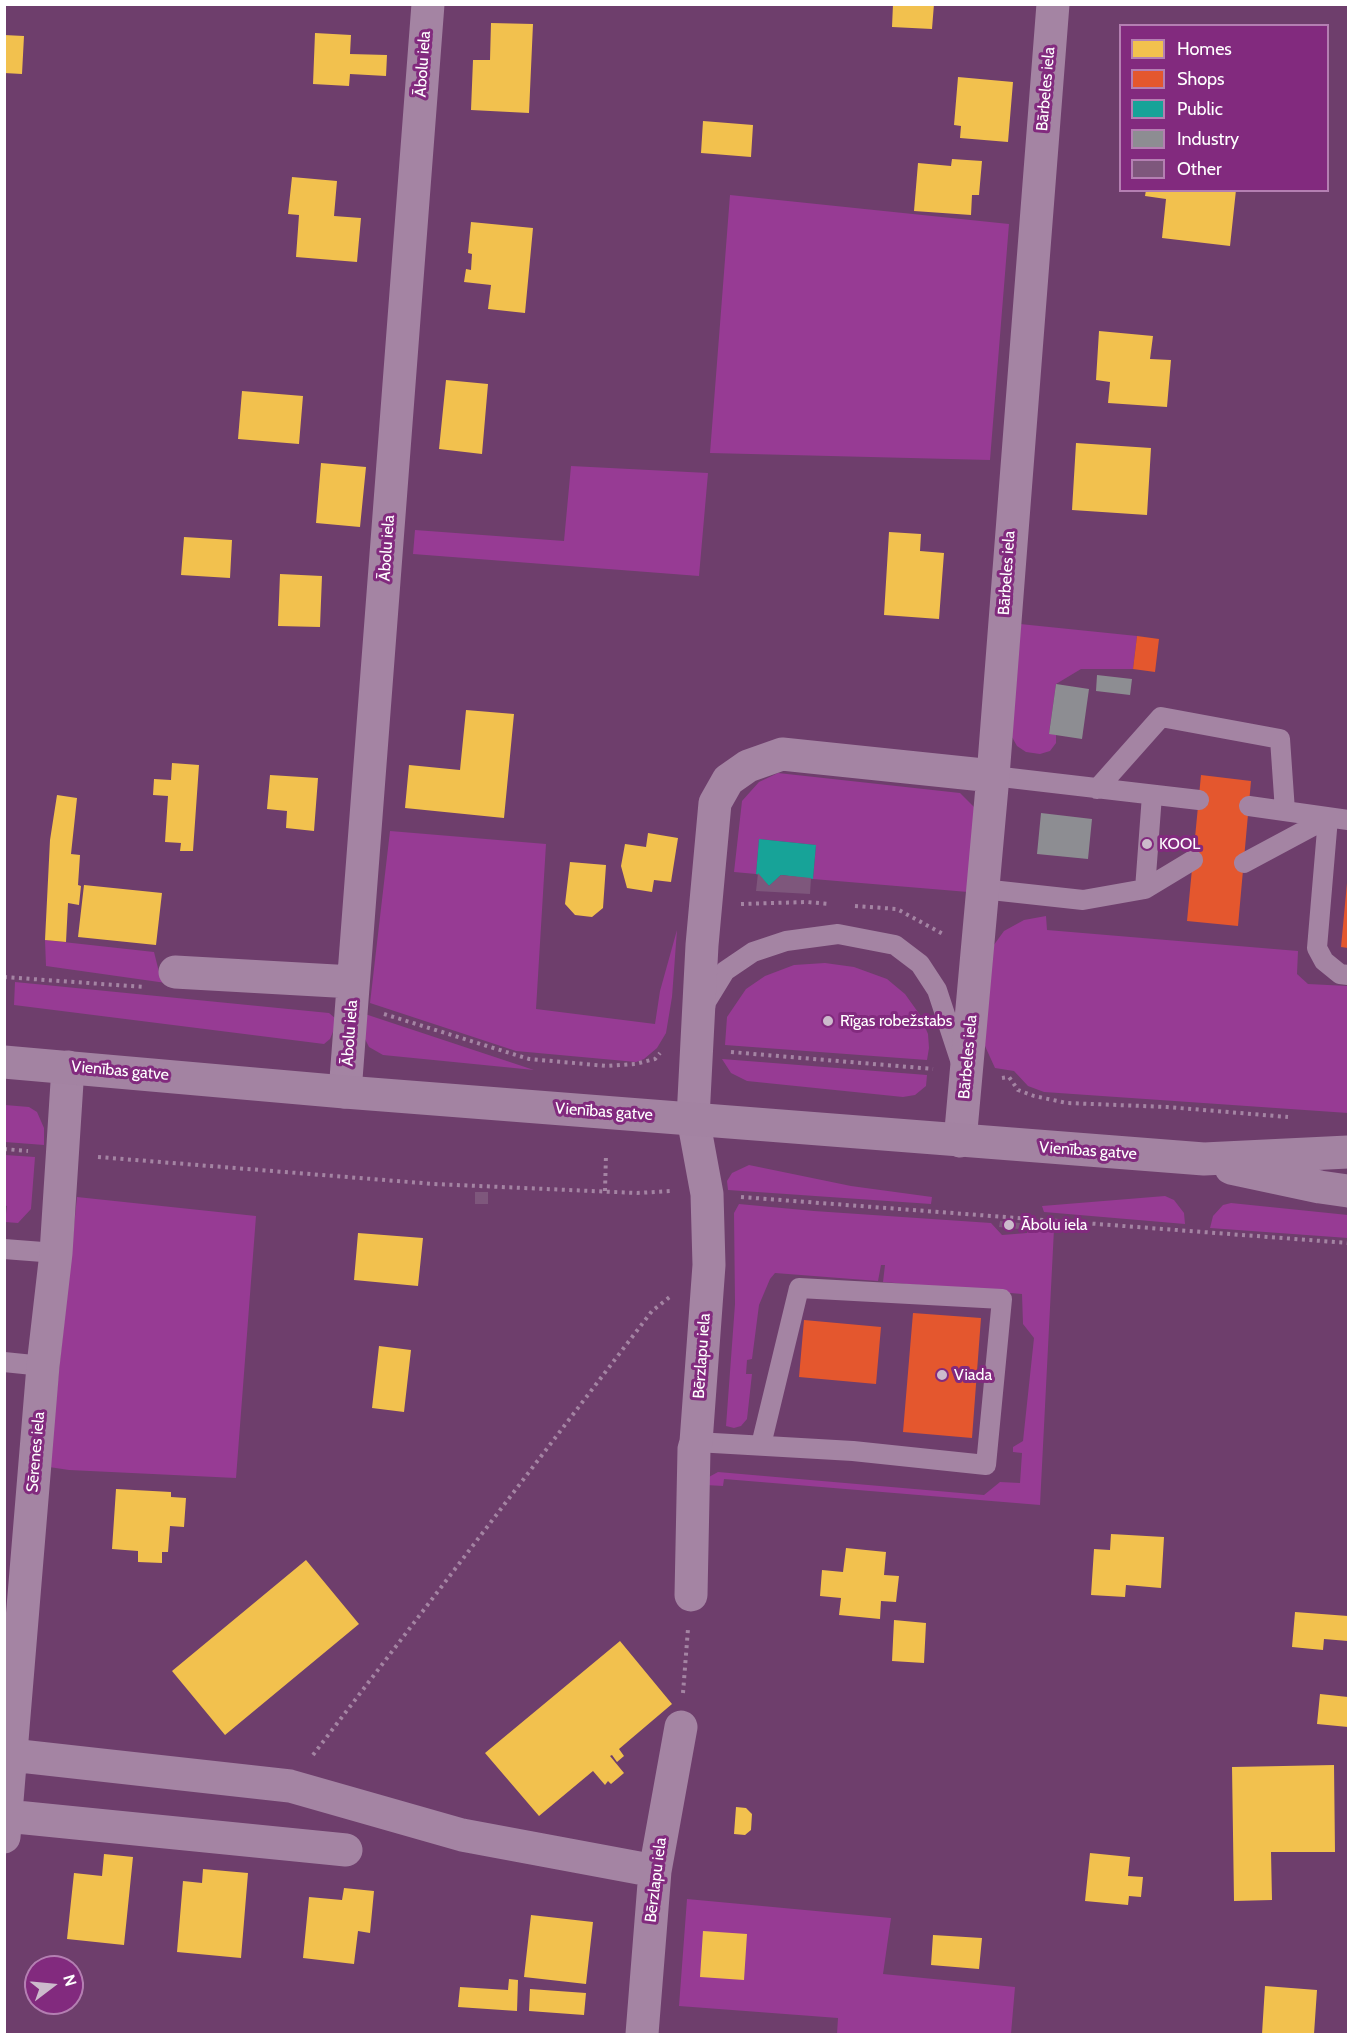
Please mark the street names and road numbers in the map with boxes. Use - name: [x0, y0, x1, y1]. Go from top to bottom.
- street label: Ābolu iela: [411, 30, 435, 98]
- street label: Bārbeles iela: [1033, 46, 1059, 132]
- street label: Ābolu iela: [375, 514, 399, 582]
- street label: Bārbeles iela: [994, 530, 1020, 616]
- street label: Ābolu iela: [338, 999, 362, 1067]
- street label: Bārbeles iela: [955, 1014, 981, 1100]
- street label: Vienības gatve: [70, 1057, 170, 1085]
- street label: Vienības gatve: [554, 1099, 654, 1125]
- street label: Vienības gatve: [1038, 1138, 1138, 1164]
- street label: Bērzlapu iela: [689, 1313, 715, 1399]
- street label: Sērenes iela: [23, 1411, 49, 1493]
- street label: Bērzlapu iela: [641, 1836, 671, 1924]

